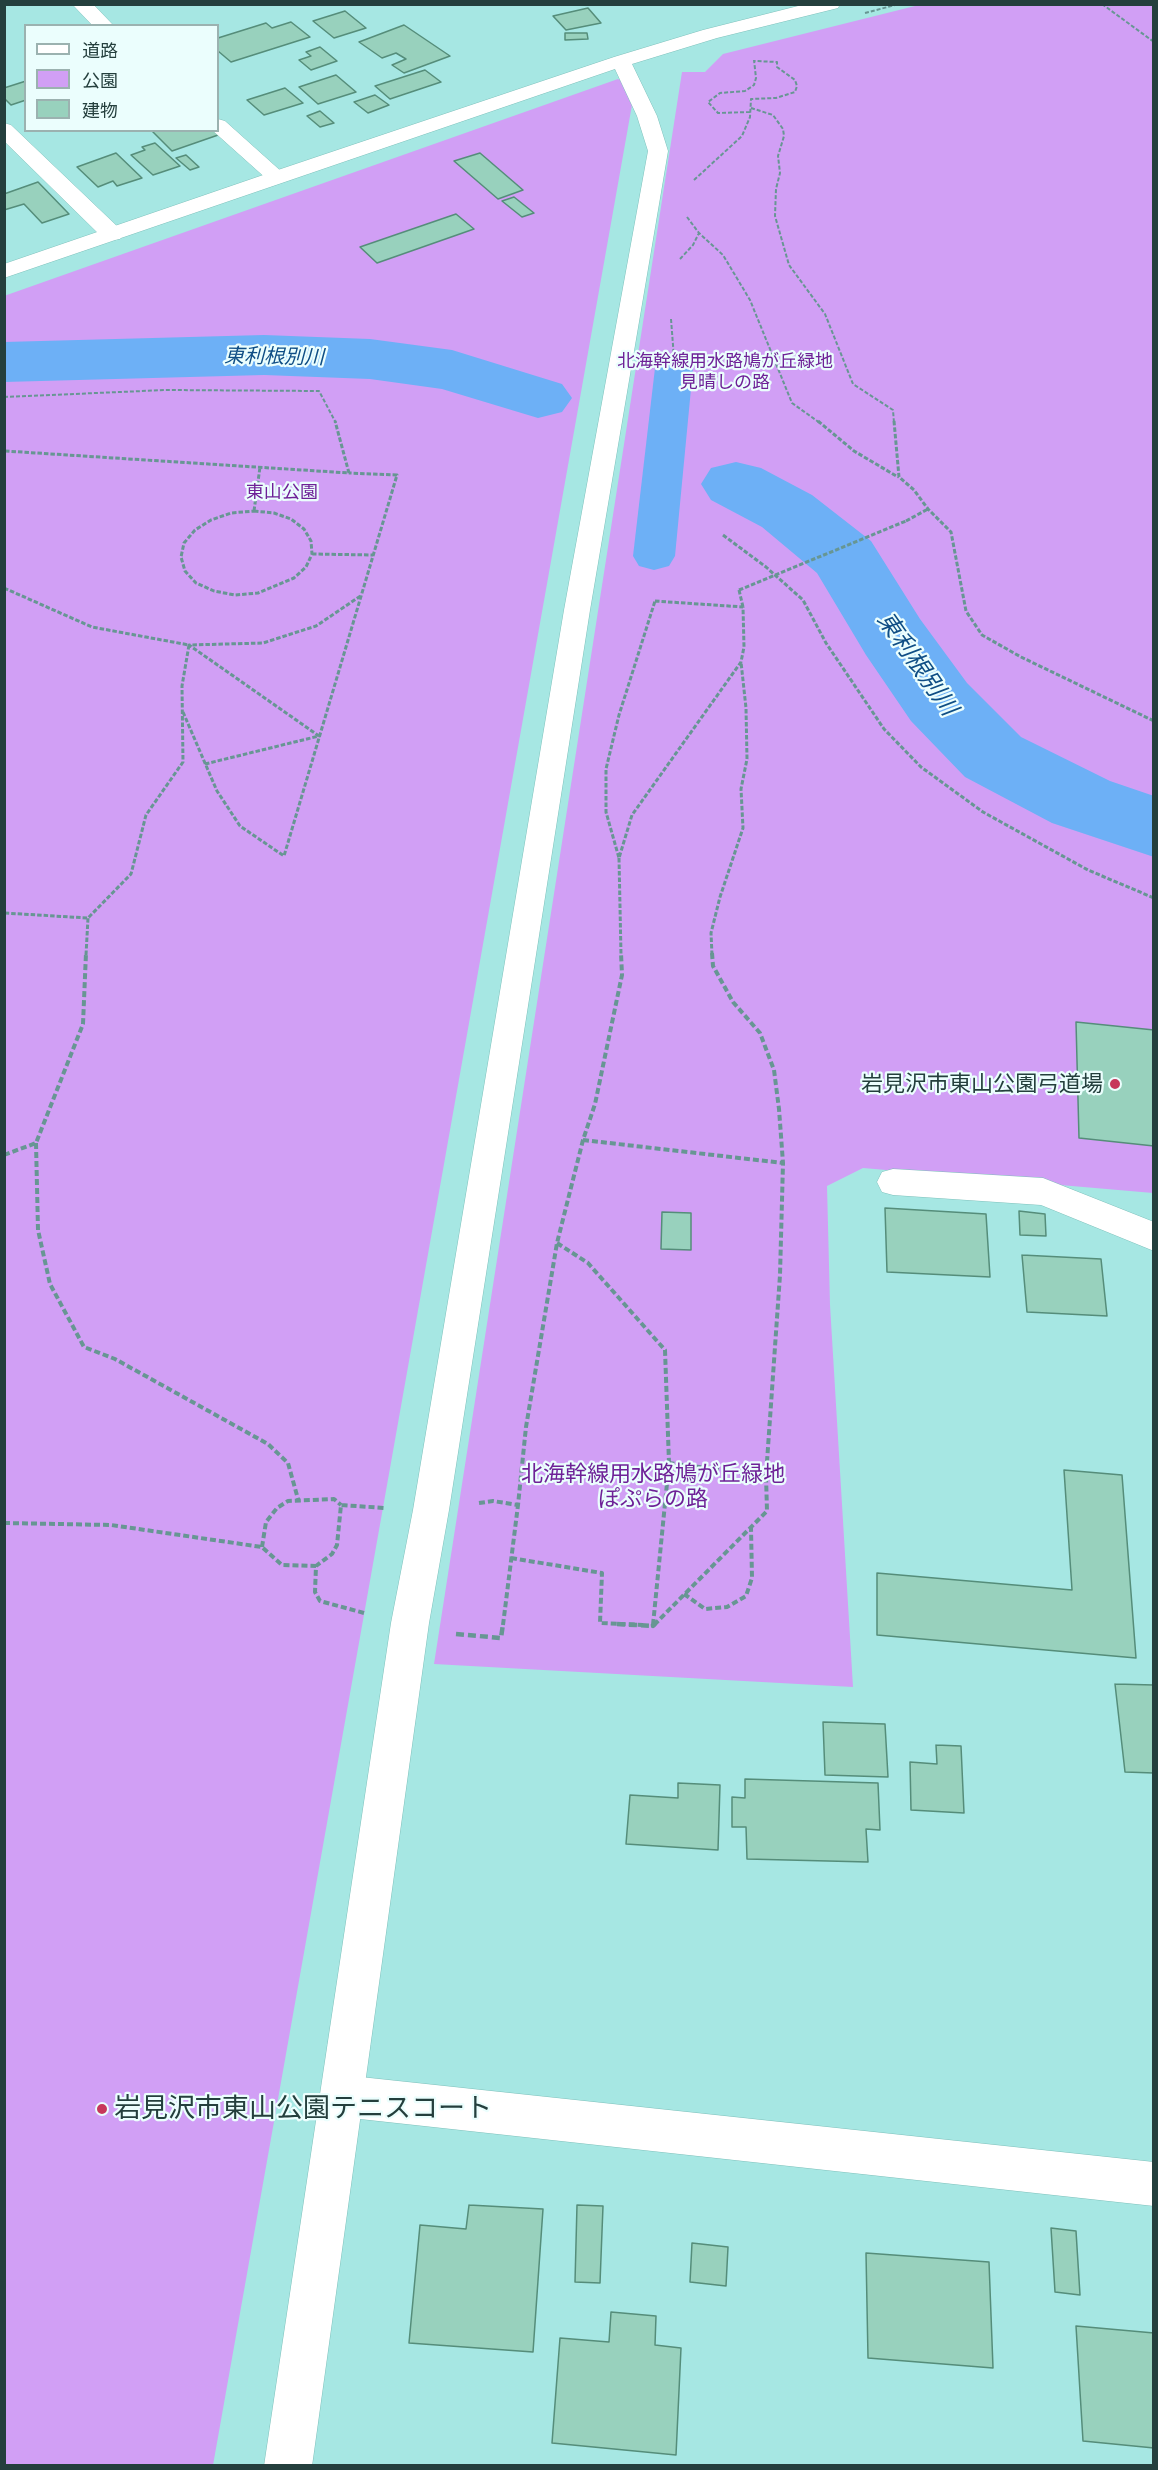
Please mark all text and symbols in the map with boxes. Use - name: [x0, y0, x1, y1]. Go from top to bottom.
- legend: [24, 24, 219, 132]
- text: 道路: [82, 43, 118, 61]
- text: 公園: [82, 73, 118, 91]
- text: 建物: [82, 103, 118, 121]
- water label: 東利根別川: [224, 344, 324, 370]
- park label: 北海幹線用水路鳩が丘緑地 見晴しの路: [617, 351, 833, 394]
- park label: 東山公園: [246, 482, 318, 504]
- water label: 東利根別川: [871, 607, 963, 721]
- place label: 岩見沢市東山公園弓道場: [861, 1071, 1103, 1097]
- marker: 岩見沢市東山公園弓道場: [1108, 1077, 1122, 1091]
- park label: 北海幹線用水路鳩が丘緑地 ぽぷらの路: [521, 1461, 785, 1512]
- place label: 岩見沢市東山公園テニスコート: [114, 2093, 492, 2125]
- marker: 岩見沢市東山公園テニスコート: [95, 2102, 109, 2116]

